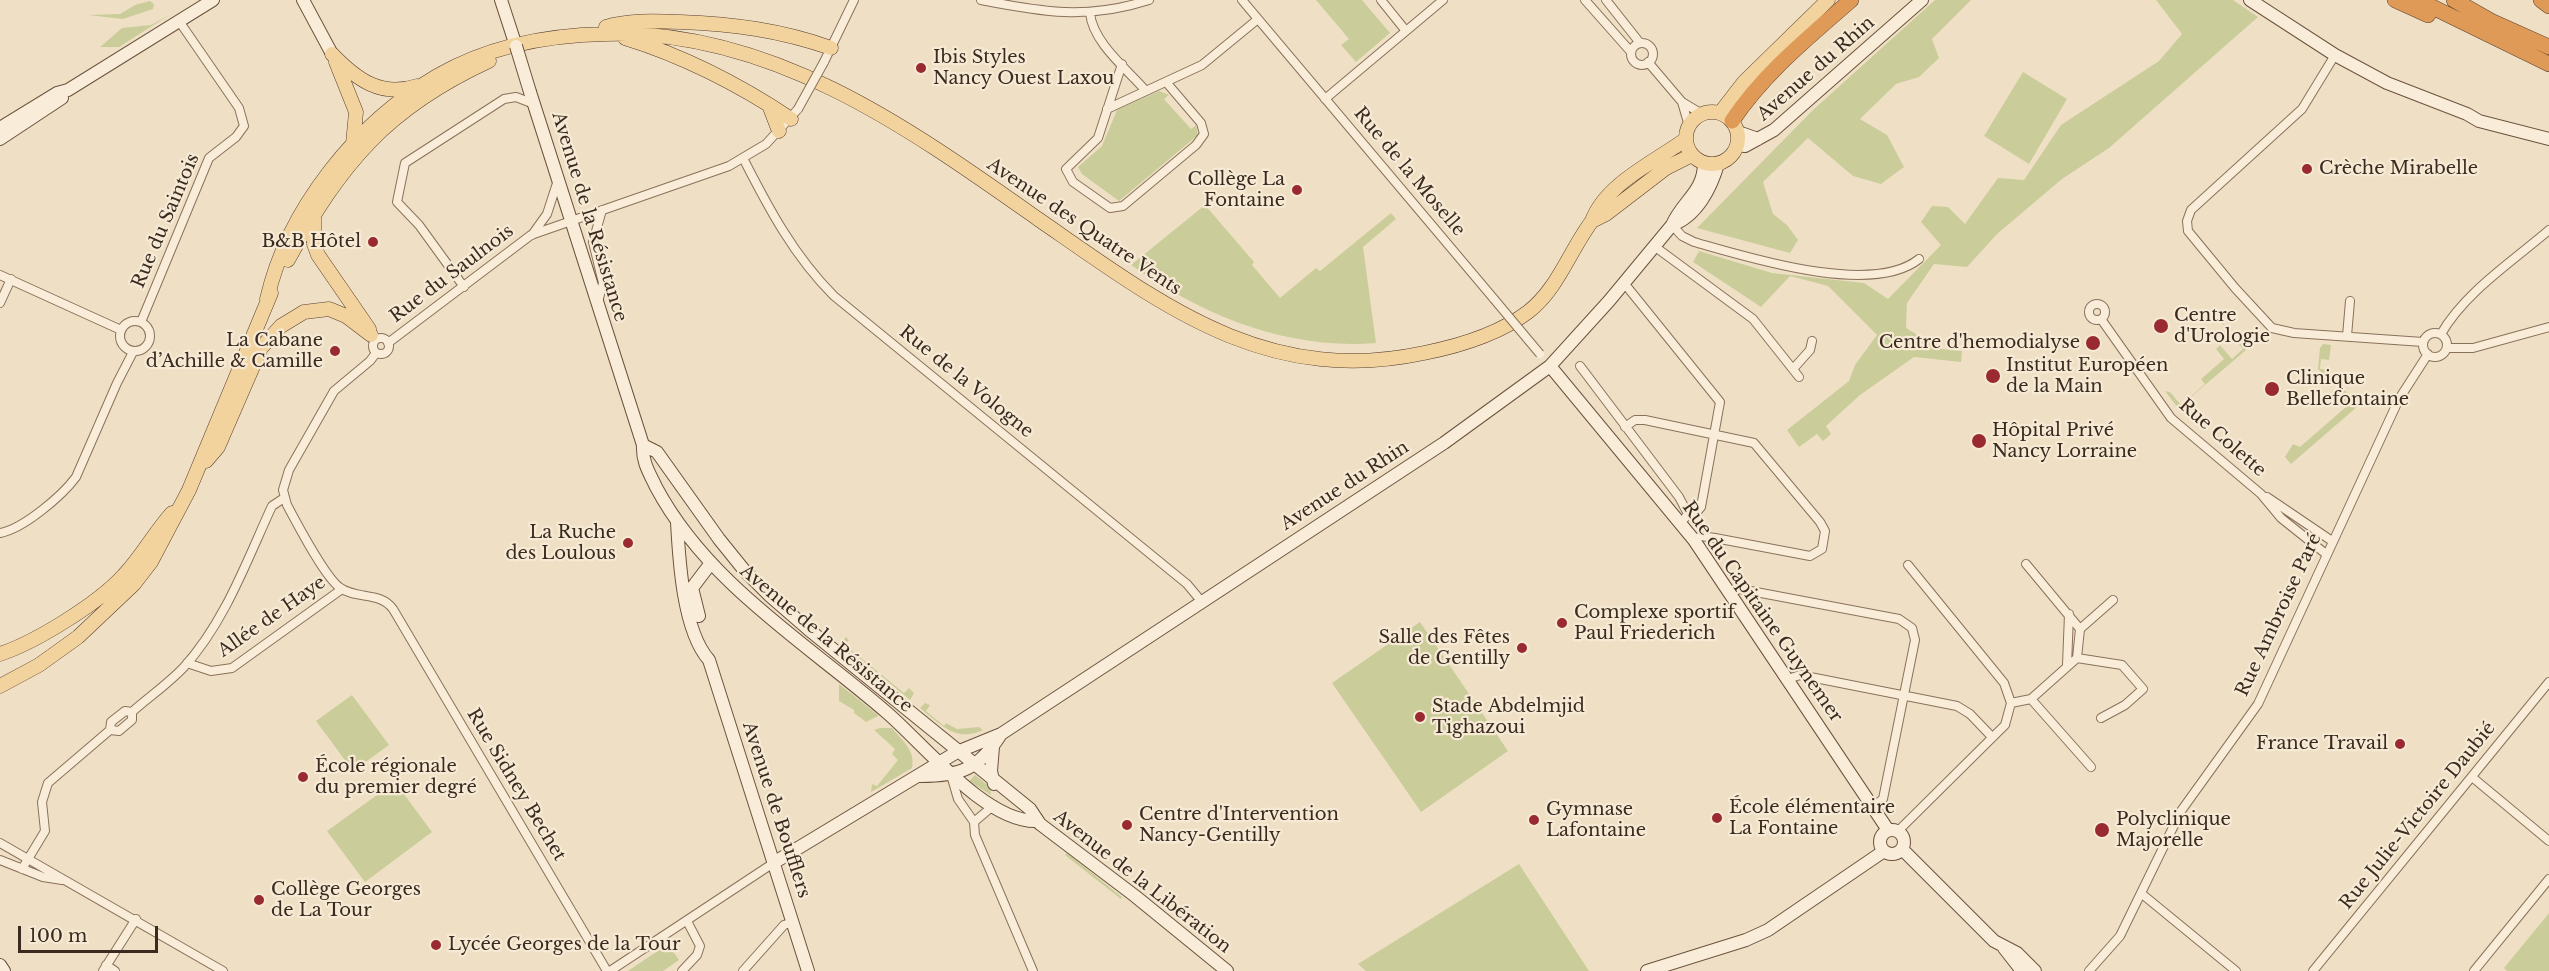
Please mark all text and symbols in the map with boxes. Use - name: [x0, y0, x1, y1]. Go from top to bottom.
- street label: Avenue du Rhin: [1753, 12, 1879, 126]
- place label: Ibis Styles Nancy Ouest Laxou: [933, 47, 1114, 90]
- marker: Ibis Styles Nancy Ouest Laxou: [914, 61, 928, 75]
- street label: Rue de la Moselle: [1349, 103, 1469, 241]
- street label: Avenue de la Résistance: [547, 109, 631, 325]
- street label: Rue du Saintois: [128, 150, 204, 292]
- street label: Avenue des Quatre Vents: [983, 154, 1185, 300]
- place label: Crèche Mirabelle: [2319, 158, 2478, 180]
- marker: Crèche Mirabelle: [2300, 162, 2314, 176]
- place label: Collège La Fontaine: [1188, 169, 1285, 212]
- marker: Collège La Fontaine: [1290, 183, 1304, 197]
- street label: Rue du Saulnois: [386, 221, 518, 327]
- place label: B&B Hôtel: [262, 231, 361, 253]
- marker: B&B Hôtel: [366, 235, 380, 249]
- place label: Centre d'Urologie: [2174, 305, 2270, 348]
- marker: Centre d'Urologie: [2152, 317, 2170, 335]
- street label: Rue de la Vologne: [895, 321, 1037, 443]
- place label: La Cabane d’Achille & Camille: [146, 330, 323, 372]
- place label: Centre d'hemodialyse: [1879, 332, 2080, 354]
- marker: Centre d'hemodialyse: [2084, 334, 2102, 352]
- marker: La Cabane d’Achille & Camille: [328, 344, 342, 358]
- place label: Institut Européen de la Main: [2006, 355, 2168, 398]
- marker: Institut Européen de la Main: [1984, 367, 2002, 385]
- place label: Clinique Bellefontaine: [2286, 368, 2409, 410]
- marker: Clinique Bellefontaine: [2263, 380, 2281, 398]
- street label: Rue Colette: [2174, 394, 2270, 482]
- place label: Hôpital Privé Nancy Lorraine: [1992, 420, 2137, 462]
- marker: Hôpital Privé Nancy Lorraine: [1970, 432, 1988, 450]
- street label: Avenue du Rhin: [1277, 437, 1413, 535]
- street label: Rue du Capitaine Guynemer: [1677, 497, 1847, 727]
- place label: La Ruche des Loulous: [505, 522, 616, 564]
- street label: Rue Ambroise Paré: [2232, 530, 2326, 700]
- marker: La Ruche des Loulous: [621, 536, 635, 550]
- street label: Avenue de la Résistance: [735, 561, 917, 717]
- street label: Allée de Haye: [214, 572, 330, 662]
- place label: Complexe sportif Paul Friederich: [1574, 602, 1735, 644]
- marker: Complexe sportif Paul Friederich: [1555, 616, 1569, 630]
- place label: Salle des Fêtes de Gentilly: [1379, 627, 1510, 670]
- marker: Salle des Fêtes de Gentilly: [1515, 641, 1529, 655]
- place label: Stade Abdelmjid Tighazoui: [1432, 696, 1585, 738]
- street label: Rue Sidney Bechet: [462, 705, 570, 865]
- marker: Stade Abdelmjid Tighazoui: [1413, 710, 1427, 724]
- street label: Rue Julie-Victoire Daubié: [2336, 718, 2500, 914]
- street label: Avenue de Boufflers: [737, 719, 815, 901]
- place label: France Travail: [2256, 733, 2388, 755]
- marker: France Travail: [2393, 737, 2407, 751]
- place label: École régionale du premier degré: [315, 756, 477, 798]
- marker: École régionale du premier degré: [296, 770, 310, 784]
- place label: École élémentaire La Fontaine: [1729, 797, 1895, 840]
- place label: Gymnase Lafontaine: [1546, 799, 1646, 842]
- place label: Centre d'Intervention Nancy-Gentilly: [1139, 804, 1339, 846]
- street label: Avenue de la Libération: [1049, 806, 1235, 958]
- place label: Polyclinique Majorelle: [2116, 809, 2231, 852]
- marker: École élémentaire La Fontaine: [1710, 811, 1724, 825]
- marker: Gymnase Lafontaine: [1527, 813, 1541, 827]
- marker: Centre d'Intervention Nancy-Gentilly: [1120, 818, 1134, 832]
- marker: Polyclinique Majorelle: [2093, 821, 2111, 839]
- place label: Collège Georges de La Tour: [271, 879, 421, 922]
- marker: Collège Georges de La Tour: [252, 893, 266, 907]
- scale bar: [21, 914, 160, 952]
- text: 100 m: [29, 925, 87, 947]
- place label: Lycée Georges de la Tour: [448, 934, 680, 956]
- marker: Lycée Georges de la Tour: [429, 938, 443, 952]

